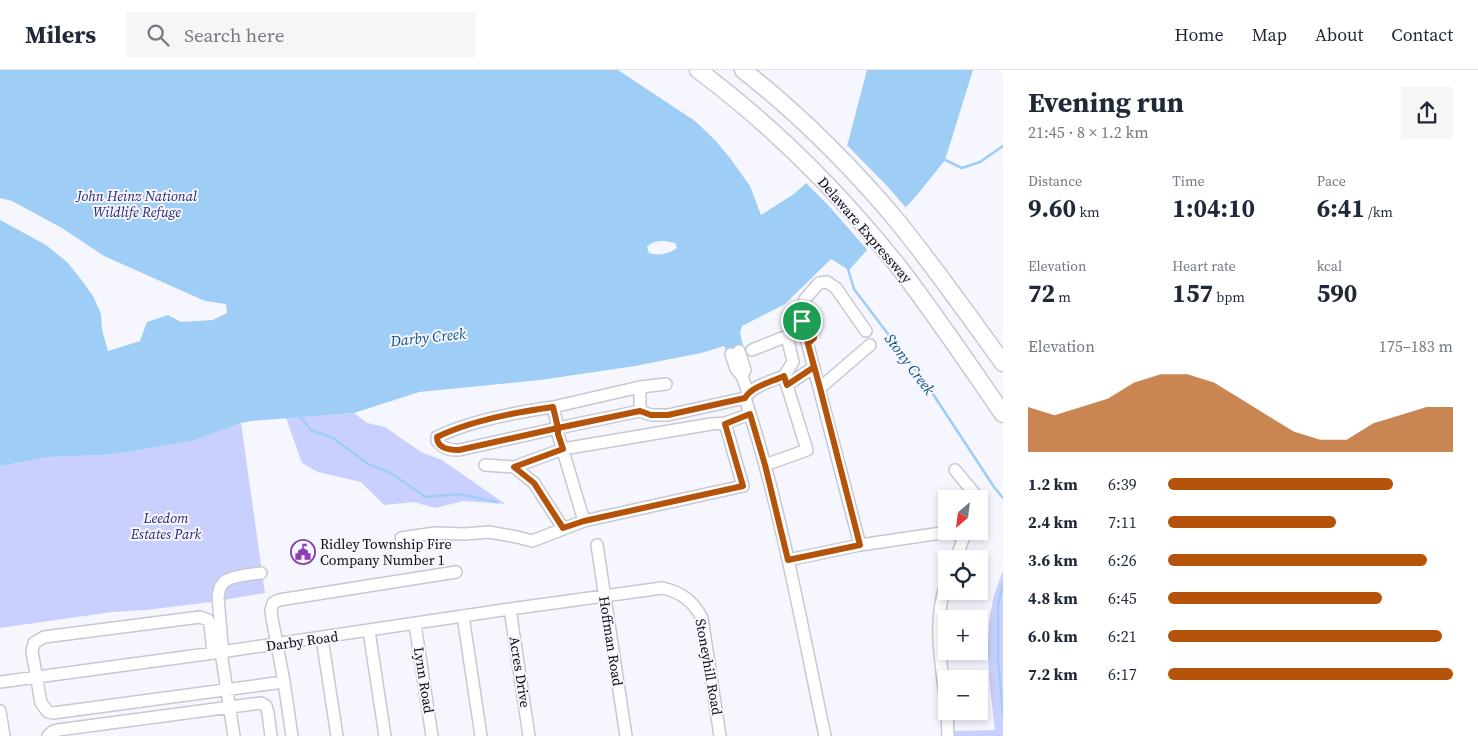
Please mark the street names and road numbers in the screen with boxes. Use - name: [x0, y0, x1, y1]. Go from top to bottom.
- street label: Delaware Expressway: [813, 173, 917, 288]
- street label: Hoffman Road: [594, 595, 628, 687]
- street label: Stoneyhill Road: [691, 617, 727, 717]
- street label: Darby Road: [265, 626, 340, 656]
- street label: Acres Drive: [505, 635, 535, 709]
- street label: Lynn Road: [409, 645, 439, 715]

